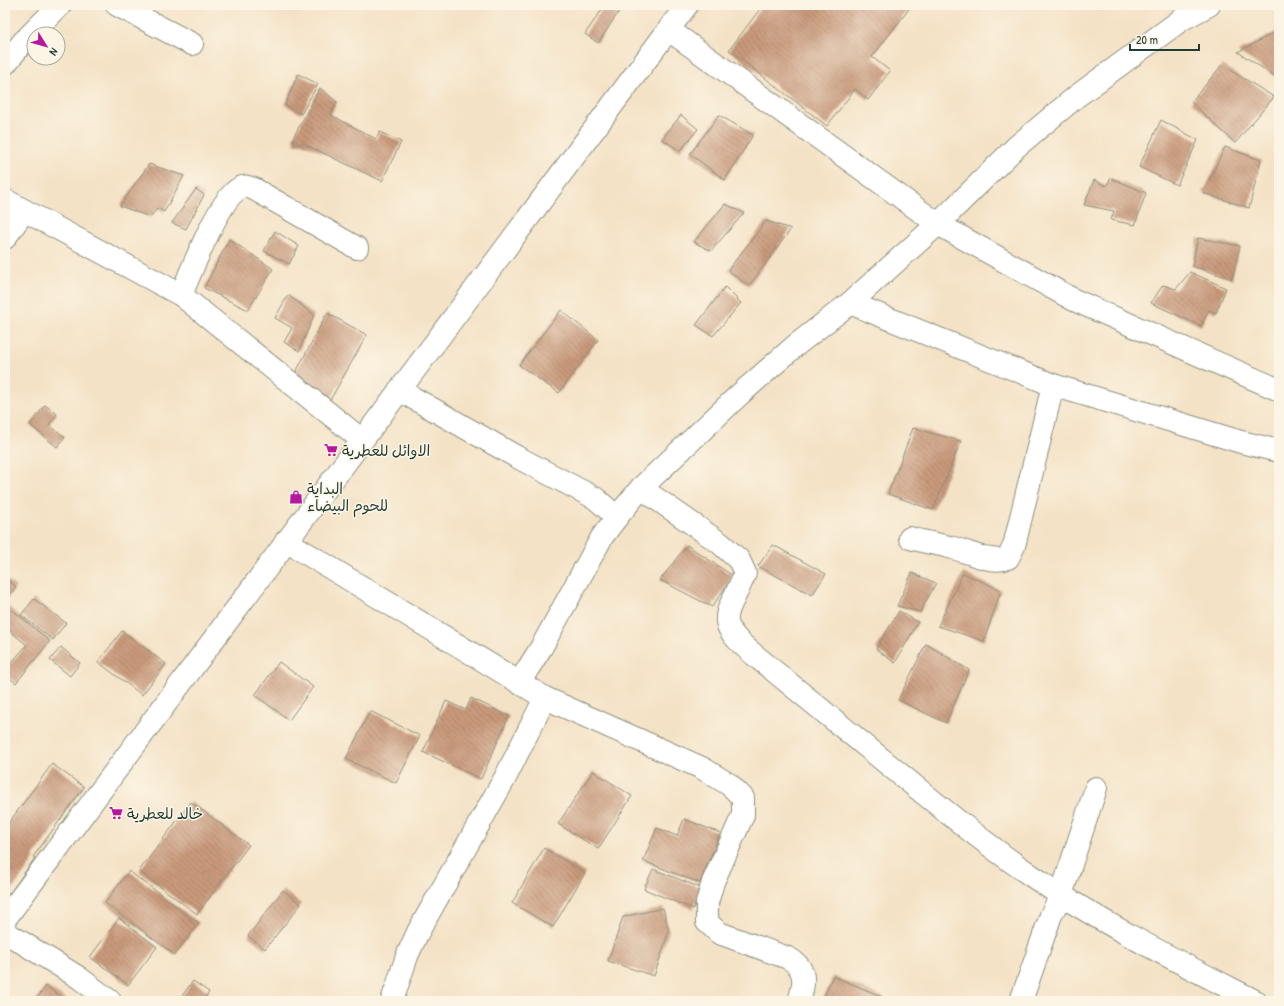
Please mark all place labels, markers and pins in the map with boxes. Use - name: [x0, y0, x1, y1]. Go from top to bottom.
- place label: الاوائل للعطرية: [342, 440, 430, 461]
- supermarket icon: الاوائل للعطرية: [323, 442, 339, 458]
- place label: البداية للحوم البيضاء: [307, 478, 388, 518]
- shop icon: البداية للحوم البيضاء: [288, 489, 304, 505]
- place label: خالد للعطرية: [127, 803, 203, 824]
- supermarket icon: خالد للعطرية: [108, 805, 124, 821]

